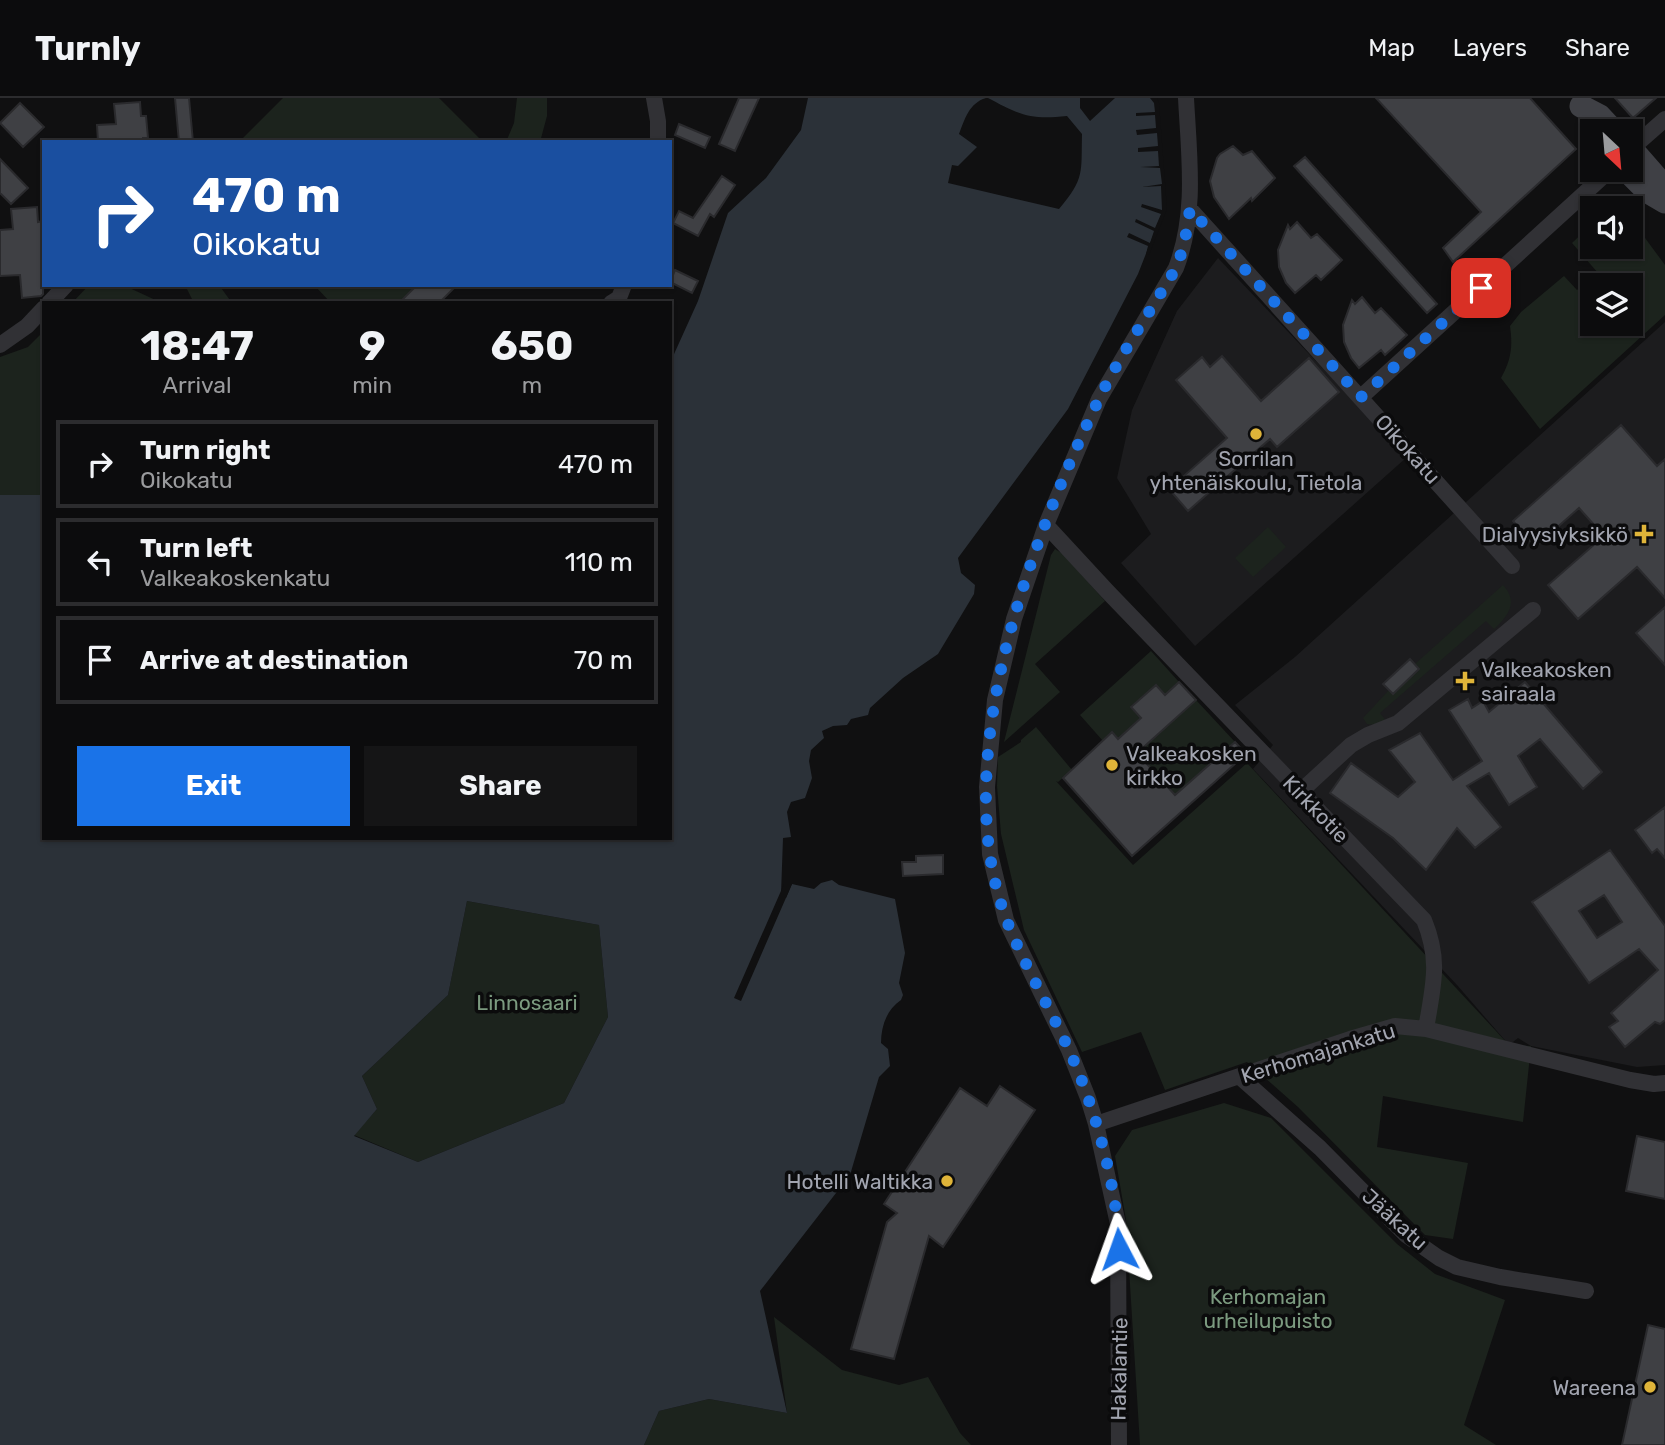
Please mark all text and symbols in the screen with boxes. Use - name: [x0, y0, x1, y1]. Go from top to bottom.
- text: Turnly: [35, 29, 141, 68]
- text: Map: [1368, 34, 1415, 62]
- text: Layers: [1453, 34, 1527, 62]
- text: Share: [1565, 34, 1630, 62]
- north arrow: [1580, 119, 1643, 182]
- map controls: [1580, 119, 1643, 336]
- text: 470 m: [192, 166, 341, 224]
- icon: right: [77, 168, 168, 259]
- button: sound: [1580, 196, 1643, 259]
- text: Oikokatu: [192, 225, 321, 263]
- pin: [1451, 258, 1511, 318]
- icon: arrive: [1462, 269, 1500, 307]
- button: layers: [1580, 273, 1643, 336]
- text: 18:47: [140, 321, 254, 371]
- text: 9: [359, 321, 386, 371]
- text: 650: [491, 321, 574, 371]
- text: Arrival: [163, 371, 232, 399]
- text: min: [352, 371, 392, 399]
- text: m: [522, 371, 542, 399]
- street label: Oikokatu: [1370, 409, 1446, 489]
- marker: Sorrilan yhtenäiskoulu, Tietola: [1248, 426, 1264, 442]
- text: Turn right: [140, 435, 270, 466]
- icon: right: [81, 445, 119, 483]
- place label: Sorrilan yhtenäiskoulu, Tietola: [1150, 446, 1362, 495]
- text: 470 m: [558, 449, 633, 480]
- text: Oikokatu: [140, 466, 233, 494]
- place label: Dialyysiyksikkö: [1482, 522, 1628, 547]
- marker: Dialyysiyksikkö: [1634, 524, 1654, 544]
- text: Turn left: [140, 533, 252, 564]
- icon: left: [81, 543, 119, 581]
- text: 110 m: [565, 547, 633, 578]
- text: Valkeakoskenkatu: [140, 564, 330, 592]
- icon: arrive: [81, 641, 119, 679]
- text: Arrive at destination: [140, 645, 408, 676]
- text: 70 m: [574, 645, 633, 676]
- place label: Valkeakosken sairaala: [1481, 657, 1612, 706]
- marker: Valkeakosken sairaala: [1455, 671, 1475, 691]
- place label: Valkeakosken kirkko: [1126, 741, 1257, 790]
- button: Exit: [77, 746, 350, 826]
- button: Share: [364, 746, 637, 826]
- marker: Valkeakosken kirkko: [1104, 757, 1120, 773]
- street label: Kirkkotie: [1278, 770, 1354, 848]
- park label: Linnosaari: [476, 990, 578, 1015]
- street label: Kerhomajankatu: [1238, 1018, 1398, 1088]
- place label: Hotelli Waltikka: [787, 1169, 933, 1194]
- marker: Hotelli Waltikka: [939, 1173, 955, 1189]
- street label: Jääkatu: [1357, 1183, 1433, 1255]
- position arrow: [1082, 1212, 1156, 1286]
- park label: Kerhomajan urheilupuisto: [1203, 1284, 1333, 1333]
- street label: Hakalantie: [1106, 1317, 1132, 1421]
- place label: Wareena: [1552, 1375, 1636, 1400]
- marker: Wareena: [1642, 1379, 1658, 1395]

